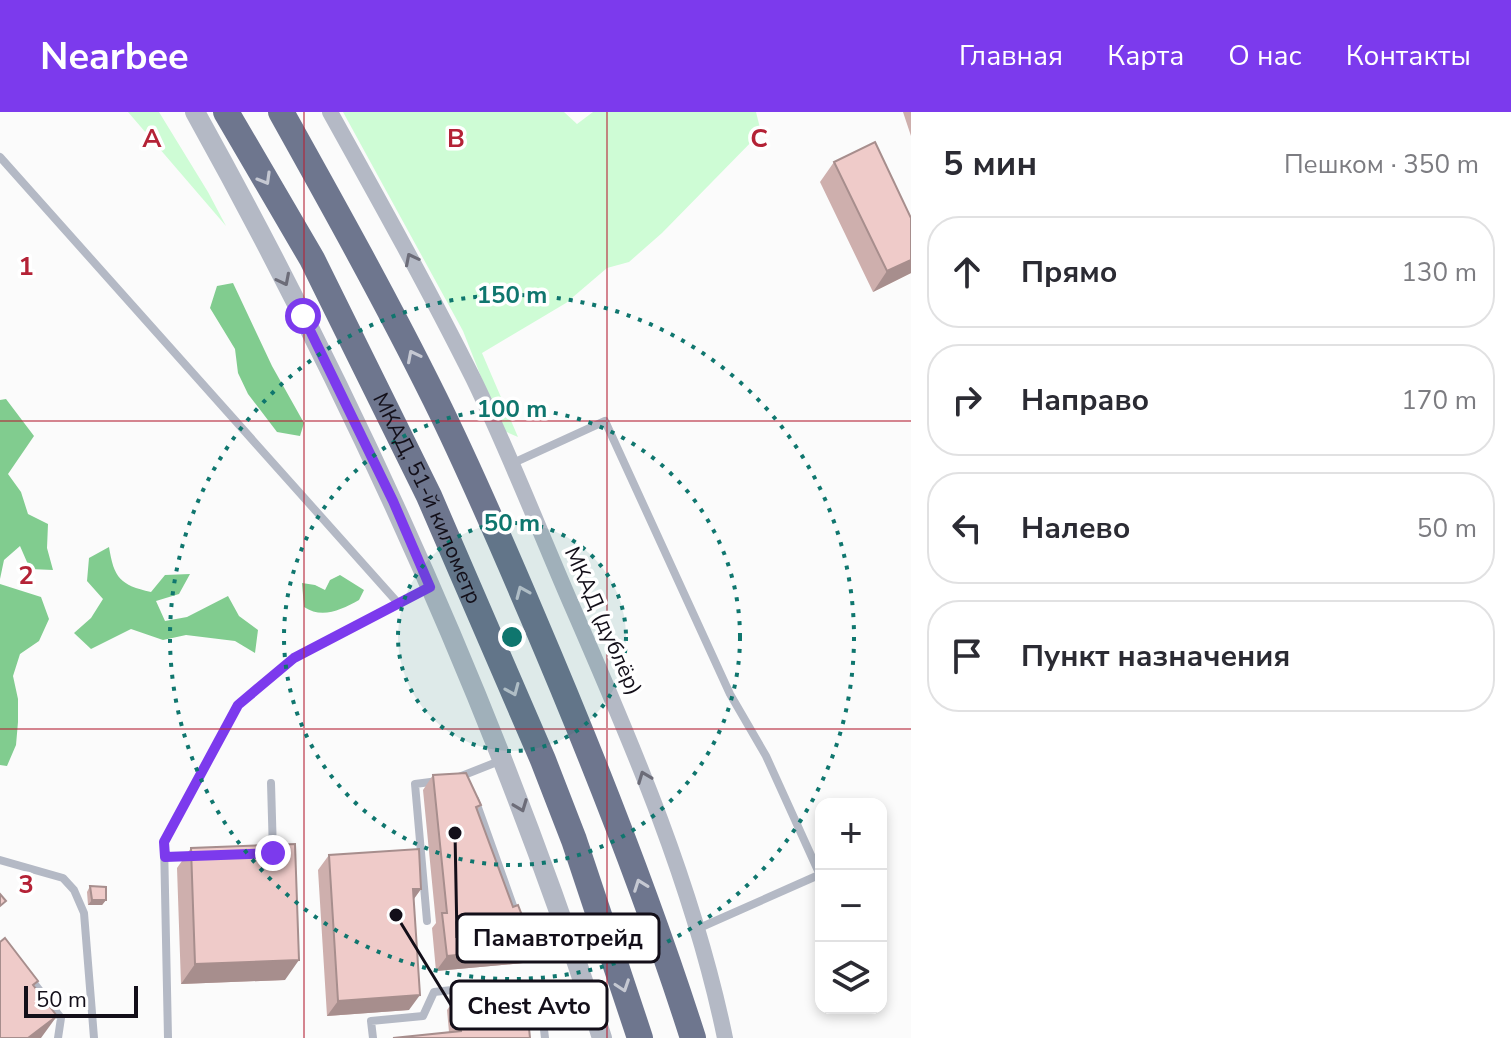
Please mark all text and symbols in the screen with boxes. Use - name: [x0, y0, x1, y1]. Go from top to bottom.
- text: Nearbee: [40, 31, 189, 82]
- text: Главная: [959, 37, 1063, 75]
- text: Карта: [1107, 37, 1184, 75]
- text: О нас: [1228, 37, 1302, 75]
- text: Контакты: [1346, 37, 1471, 75]
- text: A: [142, 121, 162, 156]
- text: B: [447, 121, 465, 156]
- text: C: [750, 121, 768, 156]
- text: 5 мин: [943, 141, 1037, 187]
- text: Пешком · 350 m: [1284, 147, 1479, 182]
- one-way arrow: [255, 170, 271, 185]
- text: 1: [18, 249, 34, 284]
- icon: ahead: [945, 250, 989, 294]
- text: Прямо: [1021, 252, 1118, 293]
- one-way arrow: [405, 253, 420, 268]
- text: 130 m: [1401, 255, 1477, 290]
- one-way arrow: [275, 271, 290, 286]
- text: 150 m: [477, 279, 547, 311]
- route start: [285, 298, 321, 334]
- one-way arrow: [407, 350, 422, 364]
- icon: right: [945, 378, 989, 422]
- text: Направо: [1021, 380, 1149, 421]
- text: 170 m: [1401, 383, 1477, 418]
- street label: МКАД, 51-й километр: [365, 388, 489, 609]
- text: 100 m: [477, 393, 547, 425]
- icon: left: [945, 506, 989, 550]
- text: 50 m: [484, 507, 540, 539]
- text: Налево: [1021, 508, 1130, 549]
- text: 50 m: [1417, 511, 1477, 546]
- street label: МКАД (дублёр): [557, 542, 649, 700]
- text: 2: [18, 558, 34, 593]
- one-way arrow: [515, 586, 531, 600]
- centre of rings: [498, 623, 526, 651]
- icon: arrive: [945, 634, 989, 678]
- text: Пункт назначения: [1021, 636, 1290, 677]
- one-way arrow: [503, 682, 519, 696]
- one-way arrow: [637, 770, 654, 784]
- one-way arrow: [511, 798, 528, 812]
- map controls: [815, 798, 887, 1014]
- button: +: [815, 798, 887, 870]
- route end: [255, 835, 291, 871]
- text: 3: [18, 867, 34, 902]
- button: −: [815, 870, 887, 942]
- one-way arrow: [633, 879, 649, 893]
- callout: Памавтотрейд: [457, 914, 659, 962]
- text: Памавтотрейд: [473, 922, 643, 954]
- button: layers: [815, 942, 887, 1014]
- one-way arrow: [614, 978, 630, 992]
- callout: Chest Avto: [451, 981, 607, 1029]
- scale bar: [24, 982, 138, 1018]
- text: 50 m: [36, 985, 87, 1015]
- text: Chest Avto: [467, 990, 591, 1022]

